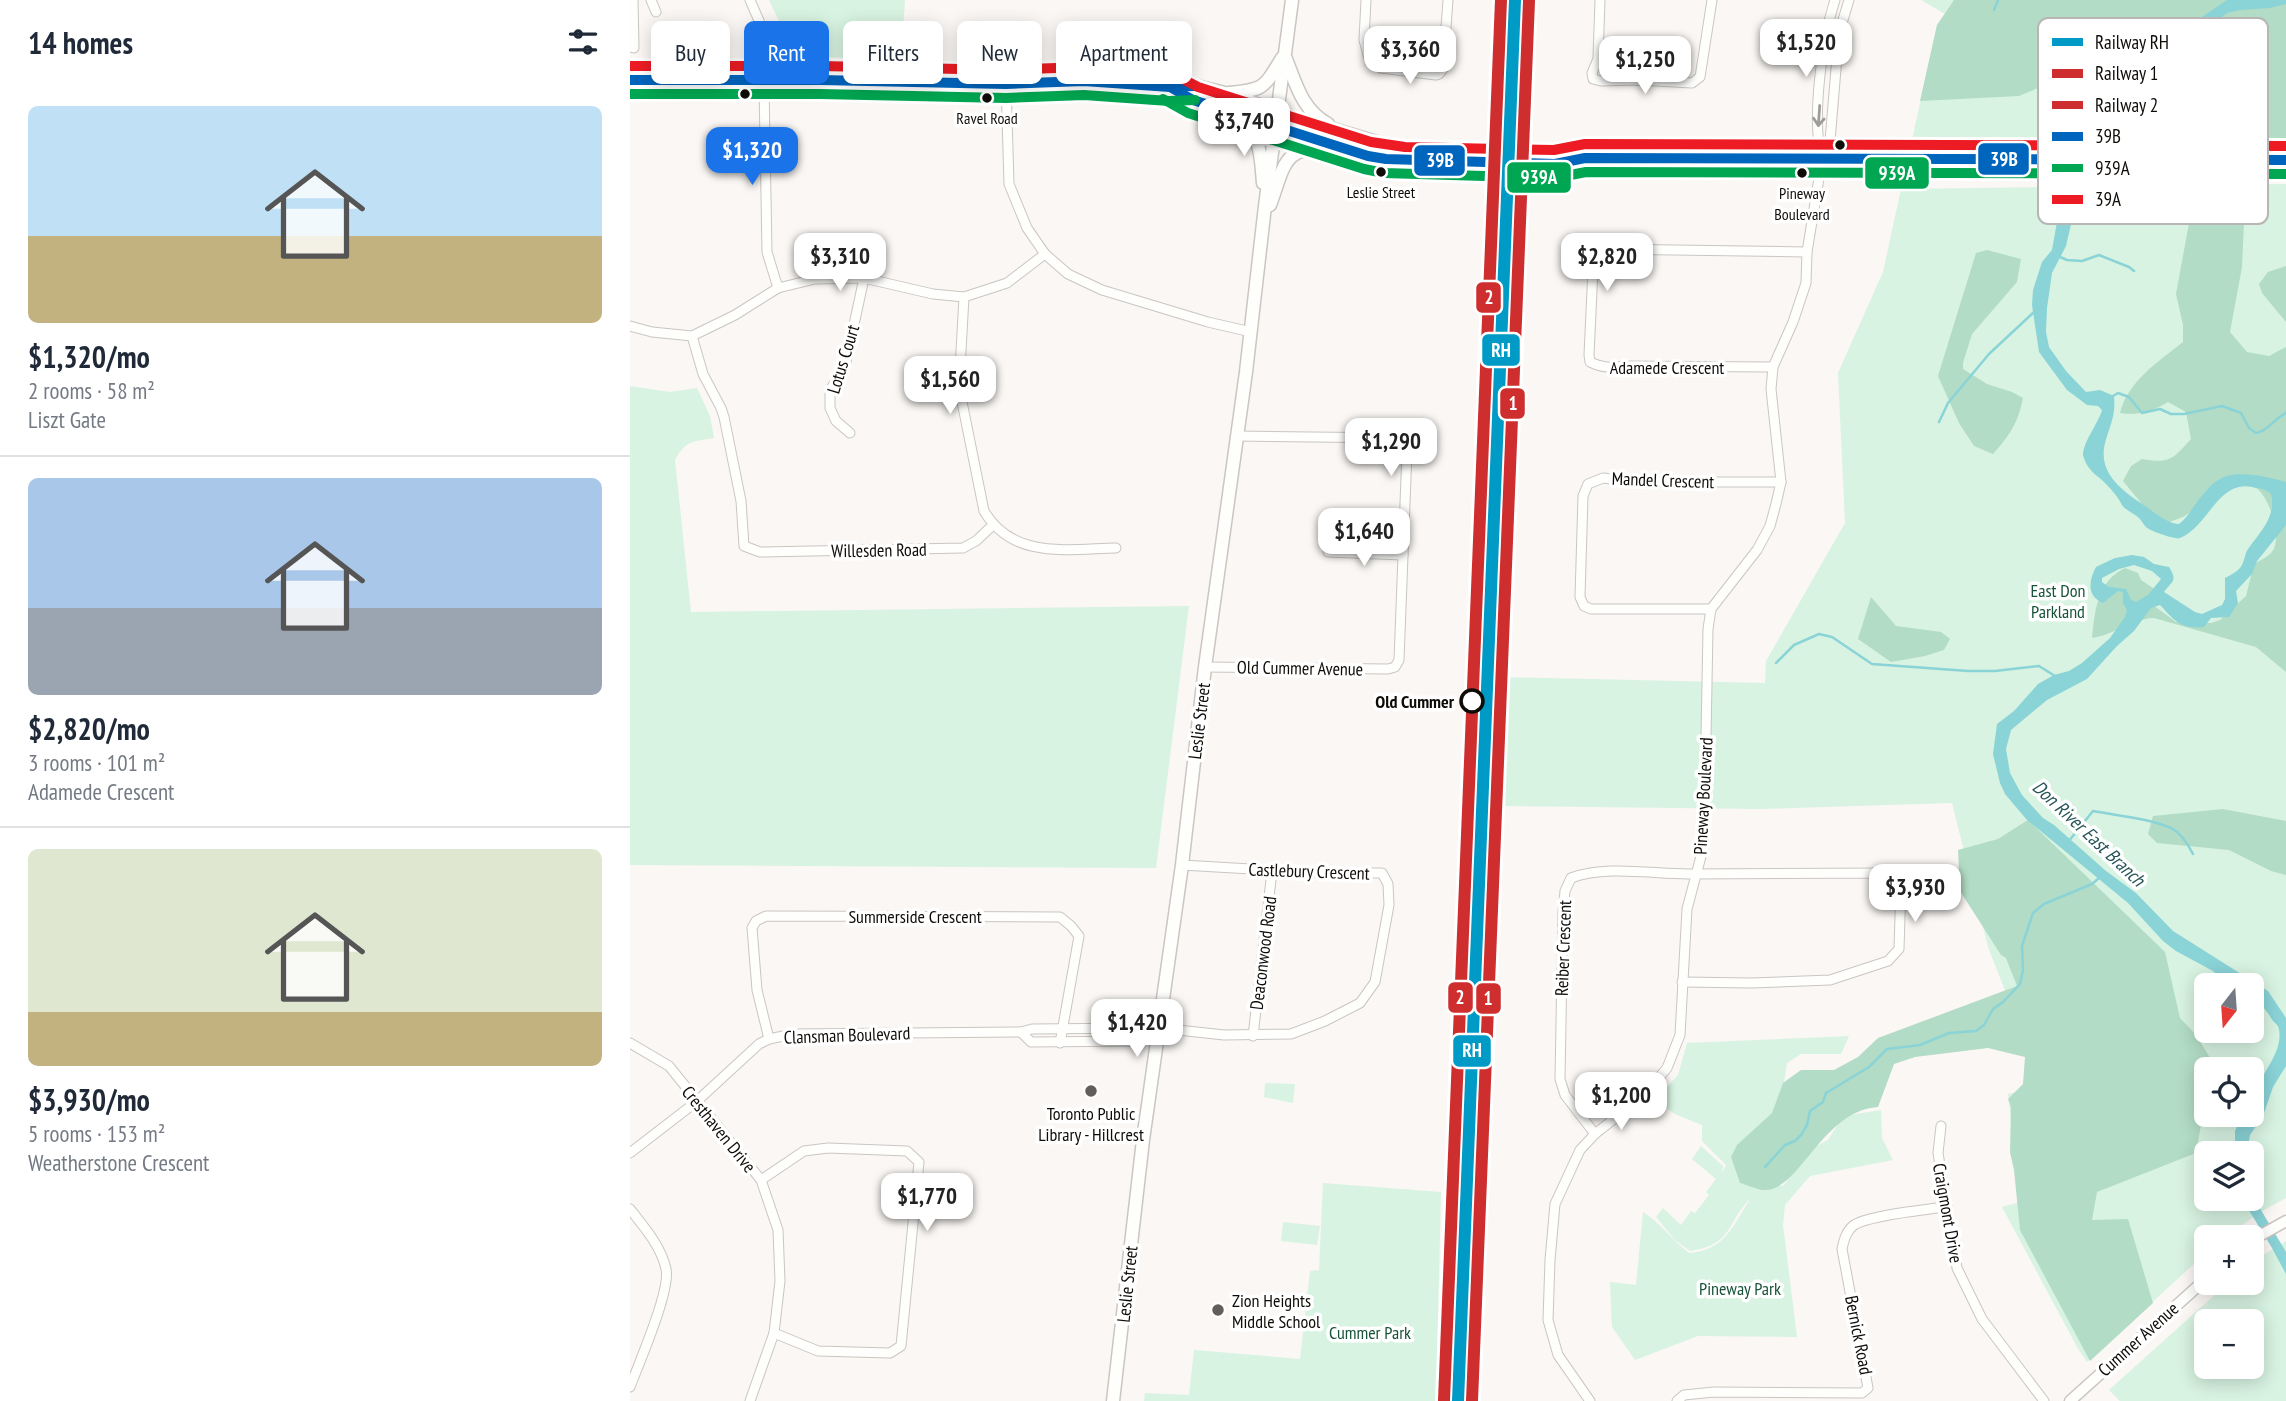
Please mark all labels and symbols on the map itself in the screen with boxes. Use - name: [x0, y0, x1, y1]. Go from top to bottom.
- legend: [2038, 18, 2268, 224]
- pin: $1,520: [1749, 20, 1863, 79]
- pin: $3,360: [1353, 27, 1467, 86]
- text: Railway RH: [2095, 30, 2169, 54]
- pin: $1,250: [1588, 36, 1702, 96]
- text: Railway 1: [2095, 61, 2158, 85]
- unlabelled marker: [738, 87, 752, 101]
- marker: Ravel Road: [980, 91, 994, 105]
- text: Railway 2: [2095, 93, 2158, 117]
- pin: $3,740: [1187, 99, 1301, 158]
- one-way arrow: [1812, 104, 1825, 126]
- place label: Ravel Road: [956, 108, 1018, 128]
- text: 39B: [2095, 124, 2121, 148]
- pin: $1,320: [695, 128, 809, 187]
- unlabelled marker: [1833, 138, 1847, 152]
- line badge: 39B: [1977, 142, 2030, 176]
- line badge: 39B: [1413, 144, 1466, 177]
- text: 39B: [1990, 147, 2018, 171]
- text: 39B: [1426, 148, 1454, 172]
- line badge: 939A: [1864, 156, 1930, 190]
- text: 939A: [2095, 156, 2130, 180]
- line badge: 939A: [1506, 161, 1572, 194]
- text: 939A: [1879, 161, 1916, 185]
- marker: Leslie Street: [1374, 165, 1388, 179]
- text: 939A: [1521, 165, 1558, 189]
- marker: Pineway Boulevard: [1795, 166, 1809, 180]
- place label: Leslie Street: [1347, 182, 1416, 202]
- place label: Pineway Boulevard: [1774, 183, 1830, 224]
- text: 39A: [2095, 187, 2121, 211]
- pin: $3,310: [783, 233, 897, 293]
- pin: $2,820: [1550, 233, 1664, 293]
- line badge: 2: [1475, 281, 1502, 314]
- text: 2: [1484, 285, 1494, 309]
- street label: Lotus Court: [822, 322, 864, 396]
- line badge: RH: [1481, 333, 1521, 367]
- text: RH: [1491, 338, 1511, 362]
- pin: $1,560: [893, 356, 1007, 416]
- street label: Adamede Crescent: [1610, 356, 1724, 379]
- line badge: 1: [1499, 387, 1526, 420]
- text: 1: [1508, 391, 1518, 415]
- pin: $1,290: [1334, 419, 1448, 478]
- street label: Mandel Crescent: [1611, 467, 1715, 493]
- pin: $1,640: [1307, 508, 1421, 568]
- street label: Willesden Road: [831, 538, 927, 562]
- park label: East Don Parkland: [2031, 579, 2085, 623]
- street label: Old Cummer Avenue: [1237, 655, 1363, 681]
- street label: Leslie Street: [1183, 681, 1215, 761]
- marker: Old Cummer: [1460, 689, 1484, 713]
- place label: Old Cummer: [1375, 690, 1455, 713]
- street label: Pineway Boulevard: [1688, 737, 1718, 855]
- water label: Don River East Branch: [2028, 775, 2151, 892]
- street label: Castlebury Crescent: [1248, 857, 1370, 885]
- pin: $3,930: [1858, 864, 1972, 924]
- street label: Deaconwood Road: [1245, 895, 1281, 1011]
- street label: Reiber Crescent: [1550, 900, 1576, 996]
- street label: Summerside Crescent: [848, 905, 982, 928]
- north arrow: [2194, 973, 2264, 1043]
- line badge: 2: [1447, 981, 1474, 1014]
- line badge: 1: [1475, 982, 1502, 1015]
- text: 2: [1455, 985, 1465, 1009]
- text: 1: [1483, 986, 1493, 1010]
- pin: $1,420: [1080, 1000, 1194, 1059]
- street label: Clansman Boulevard: [783, 1021, 911, 1049]
- line badge: RH: [1452, 1034, 1492, 1068]
- text: RH: [1462, 1038, 1482, 1062]
- pin: $1,200: [1564, 1072, 1678, 1132]
- street label: Cresthaven Drive: [677, 1081, 761, 1177]
- marker: Toronto Public Library - Hillcrest: [1083, 1083, 1099, 1099]
- place label: Toronto Public Library - Hillcrest: [1038, 1102, 1144, 1146]
- street label: Craigmont Drive: [1928, 1161, 1968, 1265]
- pin: $1,770: [870, 1174, 984, 1233]
- street label: Leslie Street: [1112, 1245, 1142, 1323]
- park label: Pineway Park: [1699, 1277, 1781, 1300]
- place label: Zion Heights Middle School: [1232, 1289, 1321, 1333]
- street label: Bernick Road: [1840, 1293, 1878, 1377]
- street label: Cummer Avenue: [2093, 1297, 2183, 1381]
- marker: Zion Heights Middle School: [1210, 1302, 1226, 1318]
- park label: Cummer Park: [1329, 1321, 1411, 1344]

